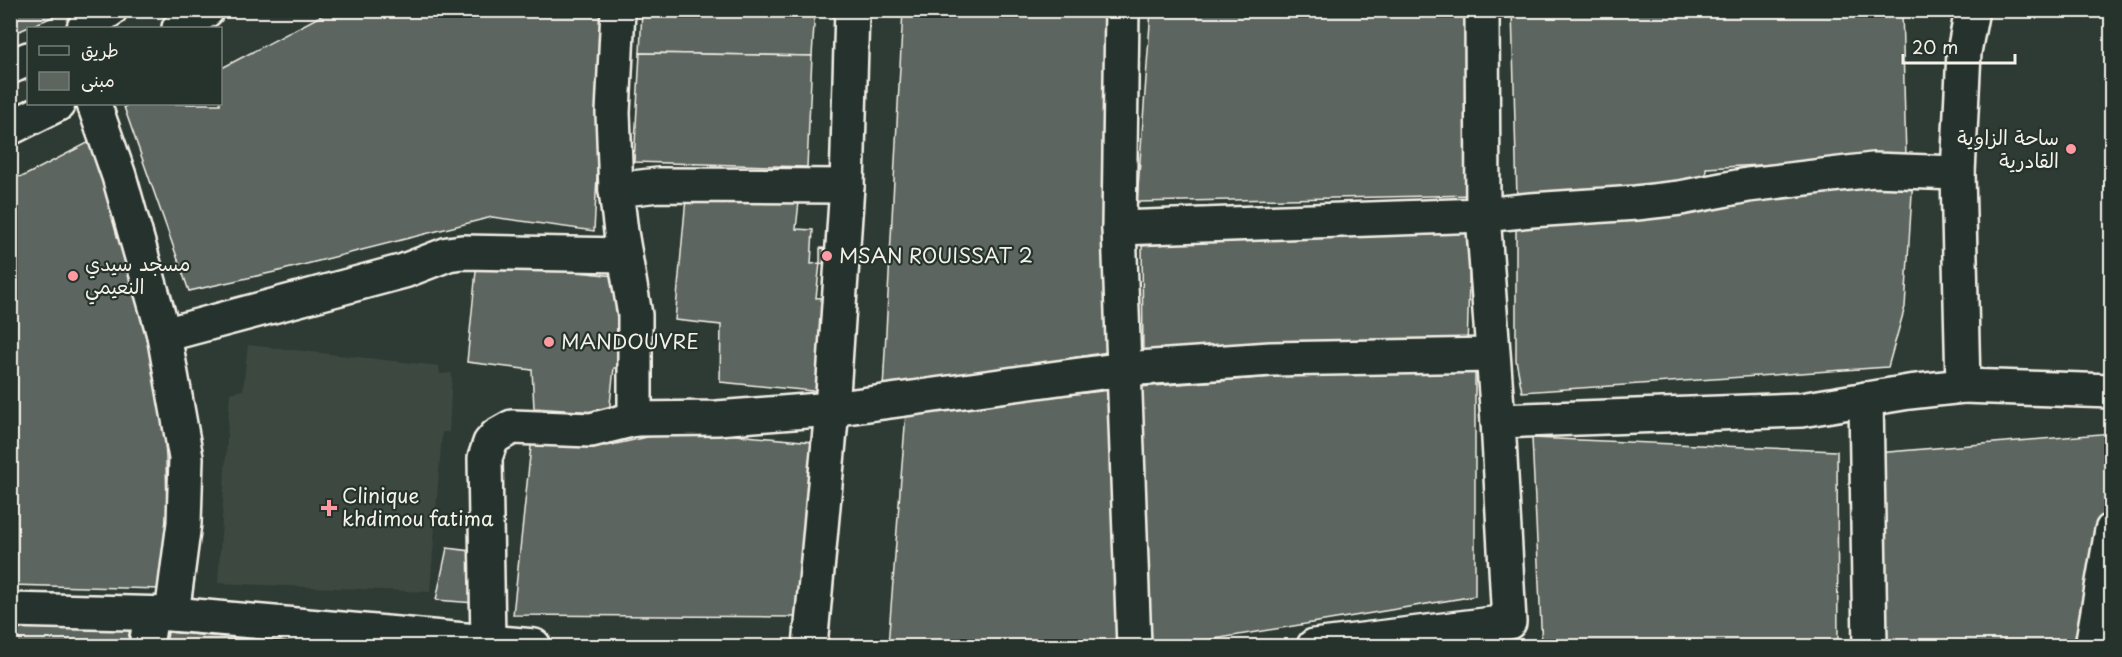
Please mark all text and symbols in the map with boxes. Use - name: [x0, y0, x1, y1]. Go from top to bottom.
- legend: [27, 27, 222, 105]
- scale bar: [1903, 27, 2016, 65]
- text: 20 m: [1912, 33, 1958, 60]
- text: طريق: [81, 36, 119, 63]
- text: مبنى: [81, 66, 115, 93]
- place label: ساحة الزاوية القادرية: [1957, 122, 2059, 175]
- marker: ساحة الزاوية القادرية: [2064, 142, 2078, 156]
- place label: MSAN ROUISSAT 2: [839, 240, 1033, 270]
- place label: مسجد سيدي النعيمي: [85, 248, 190, 305]
- marker: MSAN ROUISSAT 2: [820, 249, 834, 263]
- marker: مسجد سيدي النعيمي: [66, 269, 80, 283]
- place label: MANDOUVRE: [561, 326, 699, 356]
- marker: MANDOUVRE: [542, 335, 556, 349]
- place label: Clinique khdimou fatima: [342, 480, 494, 533]
- marker: Clinique khdimou fatima: [320, 499, 338, 517]

